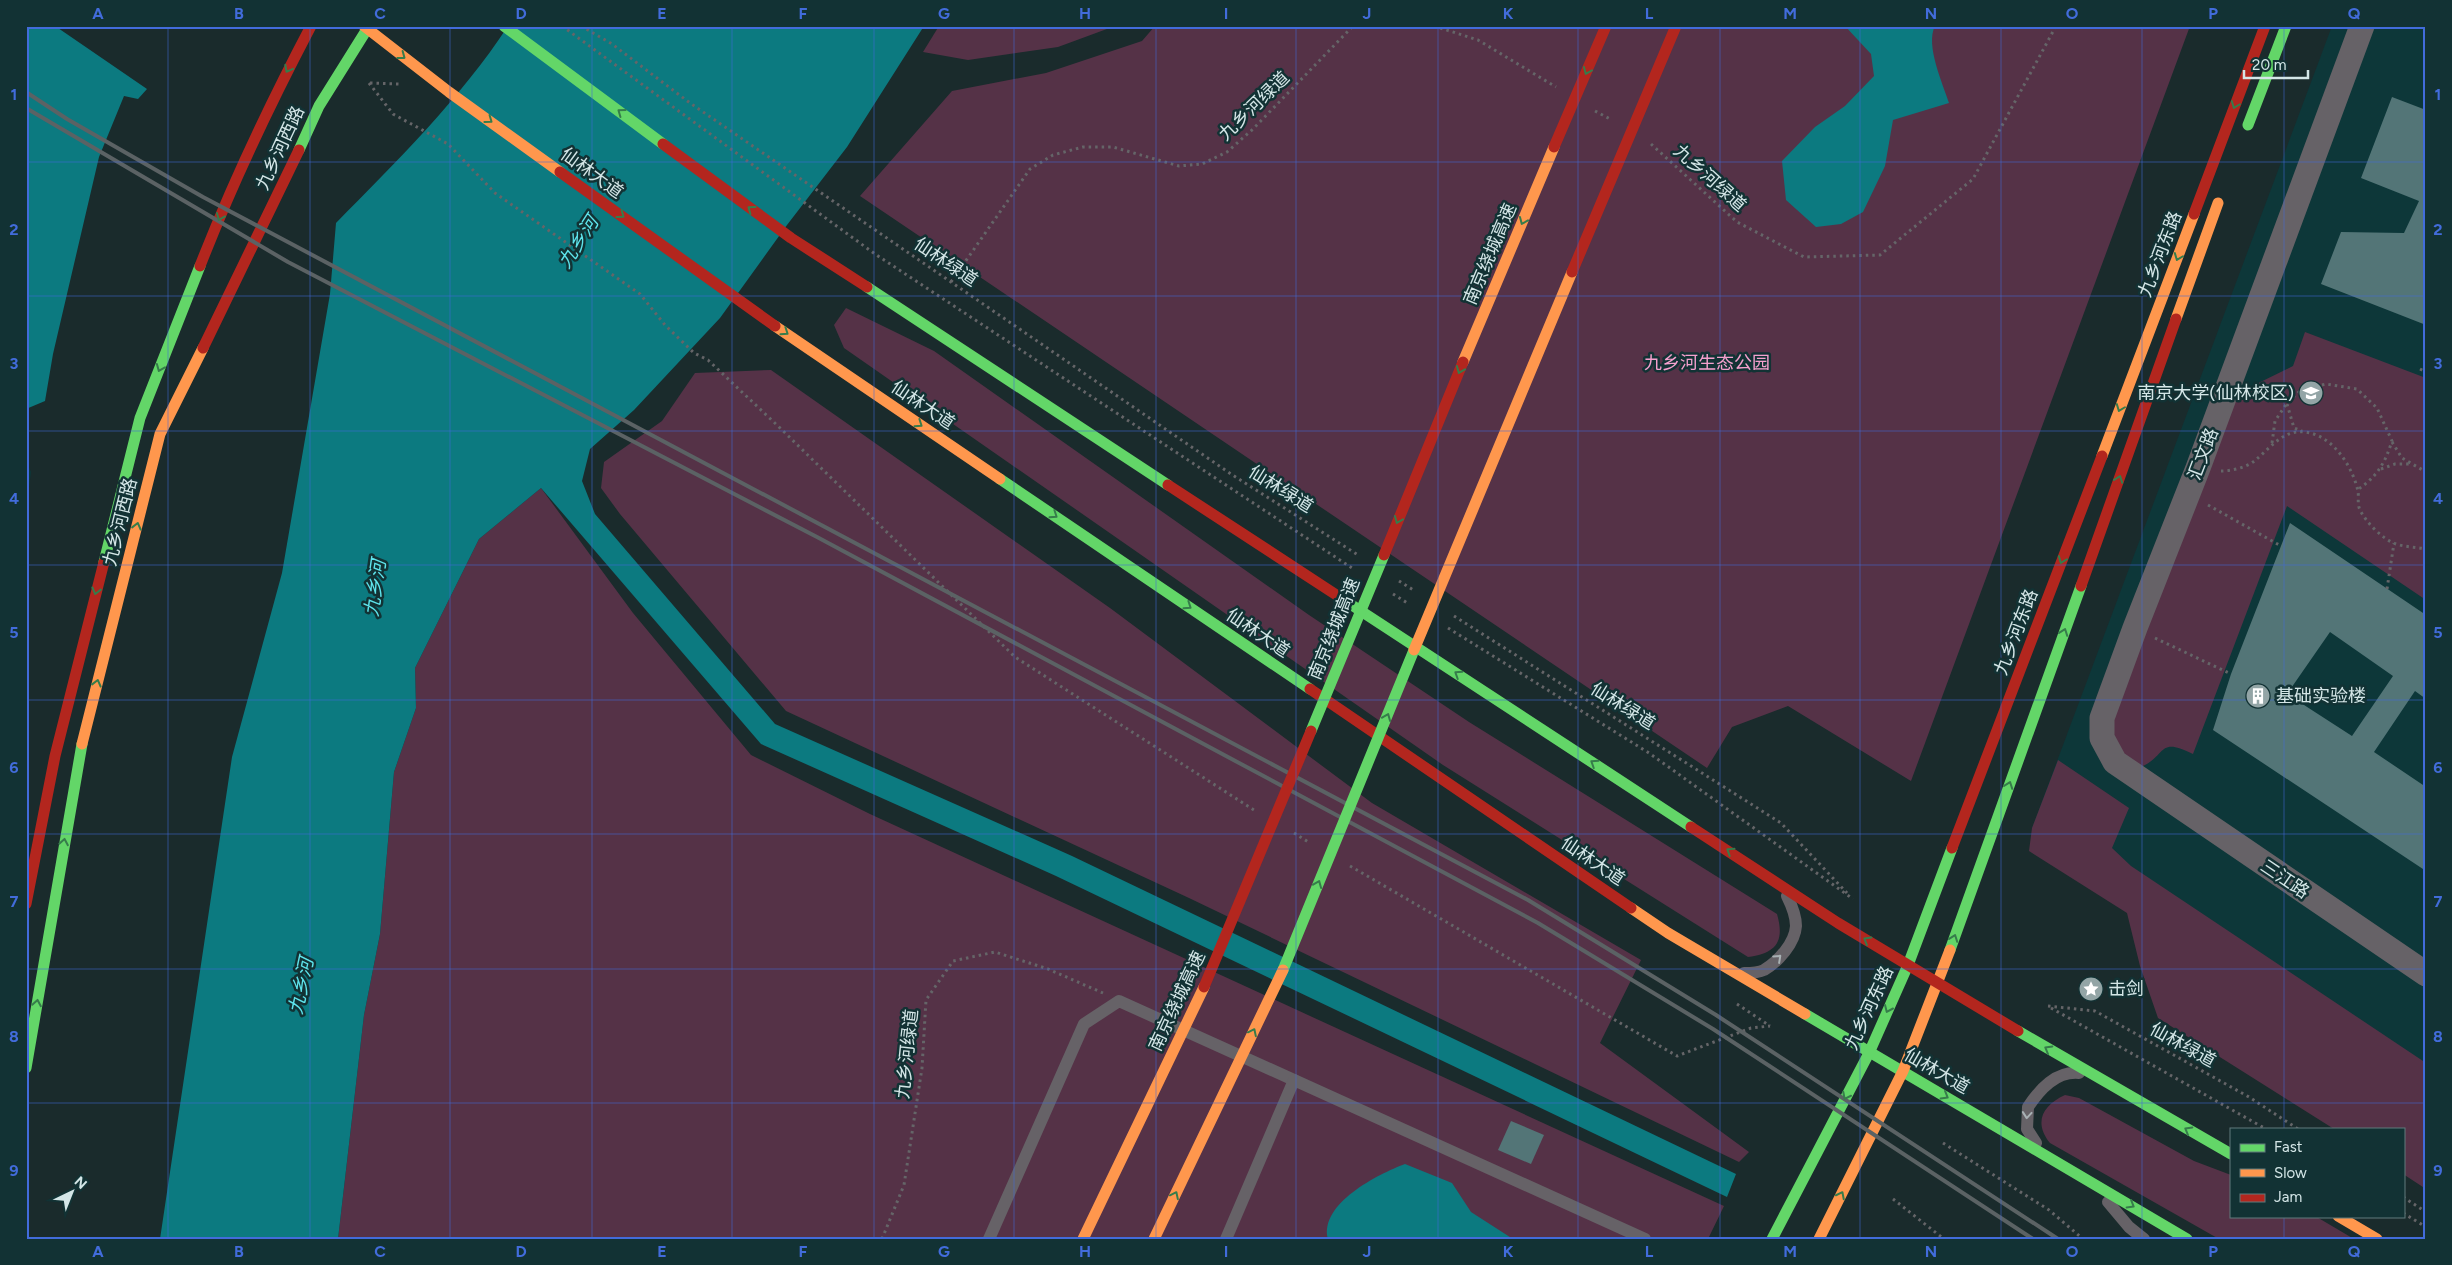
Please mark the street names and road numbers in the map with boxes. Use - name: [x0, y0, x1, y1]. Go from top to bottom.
- street label: 九乡河绿道: [1214, 67, 1294, 145]
- street label: 九乡河西路: [251, 103, 309, 193]
- street label: 九乡河绿道: [1669, 140, 1751, 216]
- street label: 仙林大道: [556, 143, 628, 203]
- street label: 南京绕城高速: [1459, 200, 1521, 308]
- street label: 九乡河东路: [2134, 208, 2186, 300]
- street label: 仙林绿道: [910, 233, 982, 291]
- street label: 仙林大道: [887, 376, 959, 434]
- street label: 汇文路: [2183, 425, 2223, 483]
- street label: 仙林绿道: [1245, 461, 1317, 517]
- street label: 九乡河西路: [98, 476, 142, 568]
- street label: 南京绕城高速: [1304, 575, 1364, 683]
- street label: 九乡河东路: [1990, 586, 2042, 678]
- street label: 仙林大道: [1222, 604, 1294, 662]
- street label: 仙林绿道: [1587, 678, 1659, 734]
- street label: 仙林大道: [1557, 832, 1629, 890]
- street label: 三江路: [2256, 855, 2314, 903]
- street label: 南京绕城高速: [1144, 947, 1210, 1055]
- street label: 九乡河东路: [1840, 963, 1898, 1053]
- street label: 九乡河绿道: [891, 1008, 923, 1100]
- street label: 仙林绿道: [2146, 1018, 2220, 1072]
- street label: 仙林大道: [1900, 1043, 1974, 1099]

